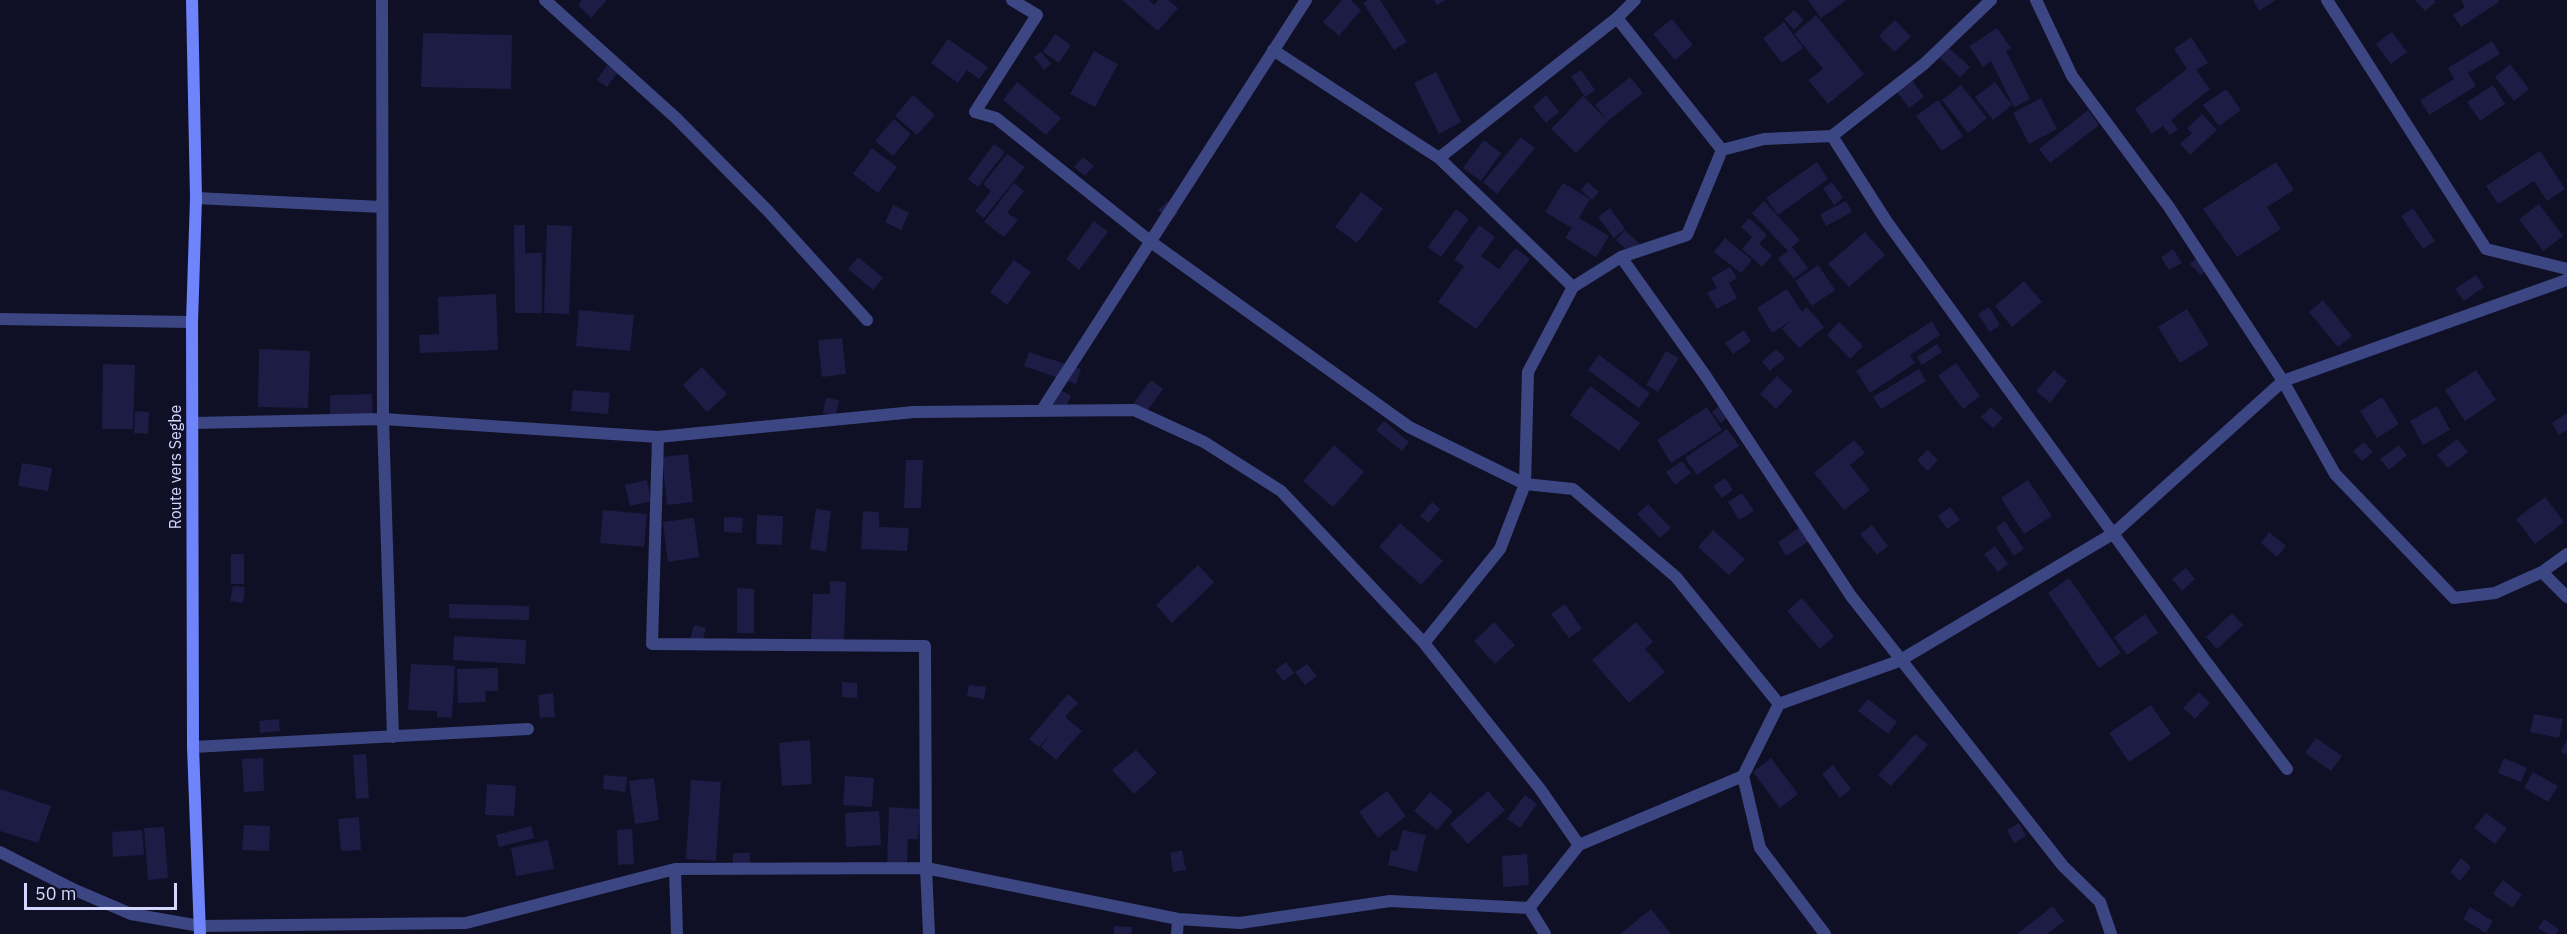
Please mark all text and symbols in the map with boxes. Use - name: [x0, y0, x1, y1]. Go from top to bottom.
- street label: Route vers Segbe: [166, 405, 186, 529]
- scale bar: [27, 871, 180, 909]
- text: 50 m: [35, 882, 77, 905]

